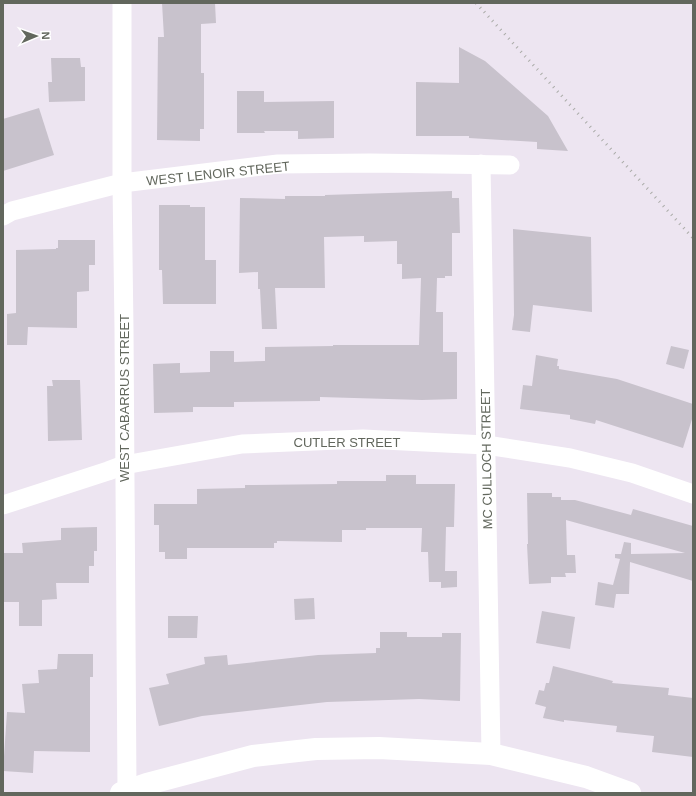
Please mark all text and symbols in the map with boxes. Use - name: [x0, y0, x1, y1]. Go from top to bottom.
- north arrow: [16, 16, 56, 56]
- text: N: [40, 31, 52, 40]
- street label: WEST LENOIR STREET: [146, 158, 291, 188]
- street label: WEST CABARRUS STREET: [117, 314, 132, 482]
- street label: MC CULLOCH STREET: [478, 388, 495, 530]
- street label: CUTLER STREET: [294, 435, 401, 450]

